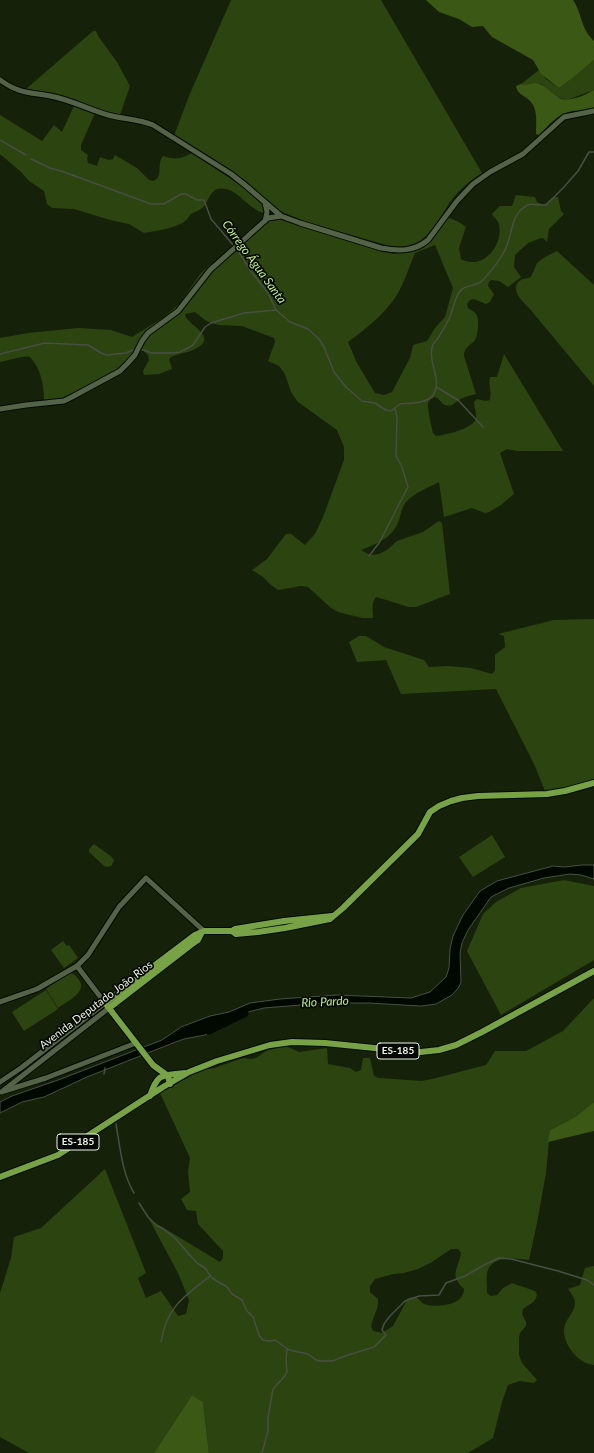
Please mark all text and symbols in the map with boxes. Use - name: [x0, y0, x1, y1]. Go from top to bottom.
- water label: Córrego Água Santa: [219, 218, 289, 306]
- street label: Avenida Deputado João Rios: [37, 958, 155, 1052]
- water label: Rio Pardo: [301, 994, 349, 1010]
- road number: ES-185: [377, 1043, 419, 1059]
- road number: ES-185: [57, 1134, 99, 1150]

